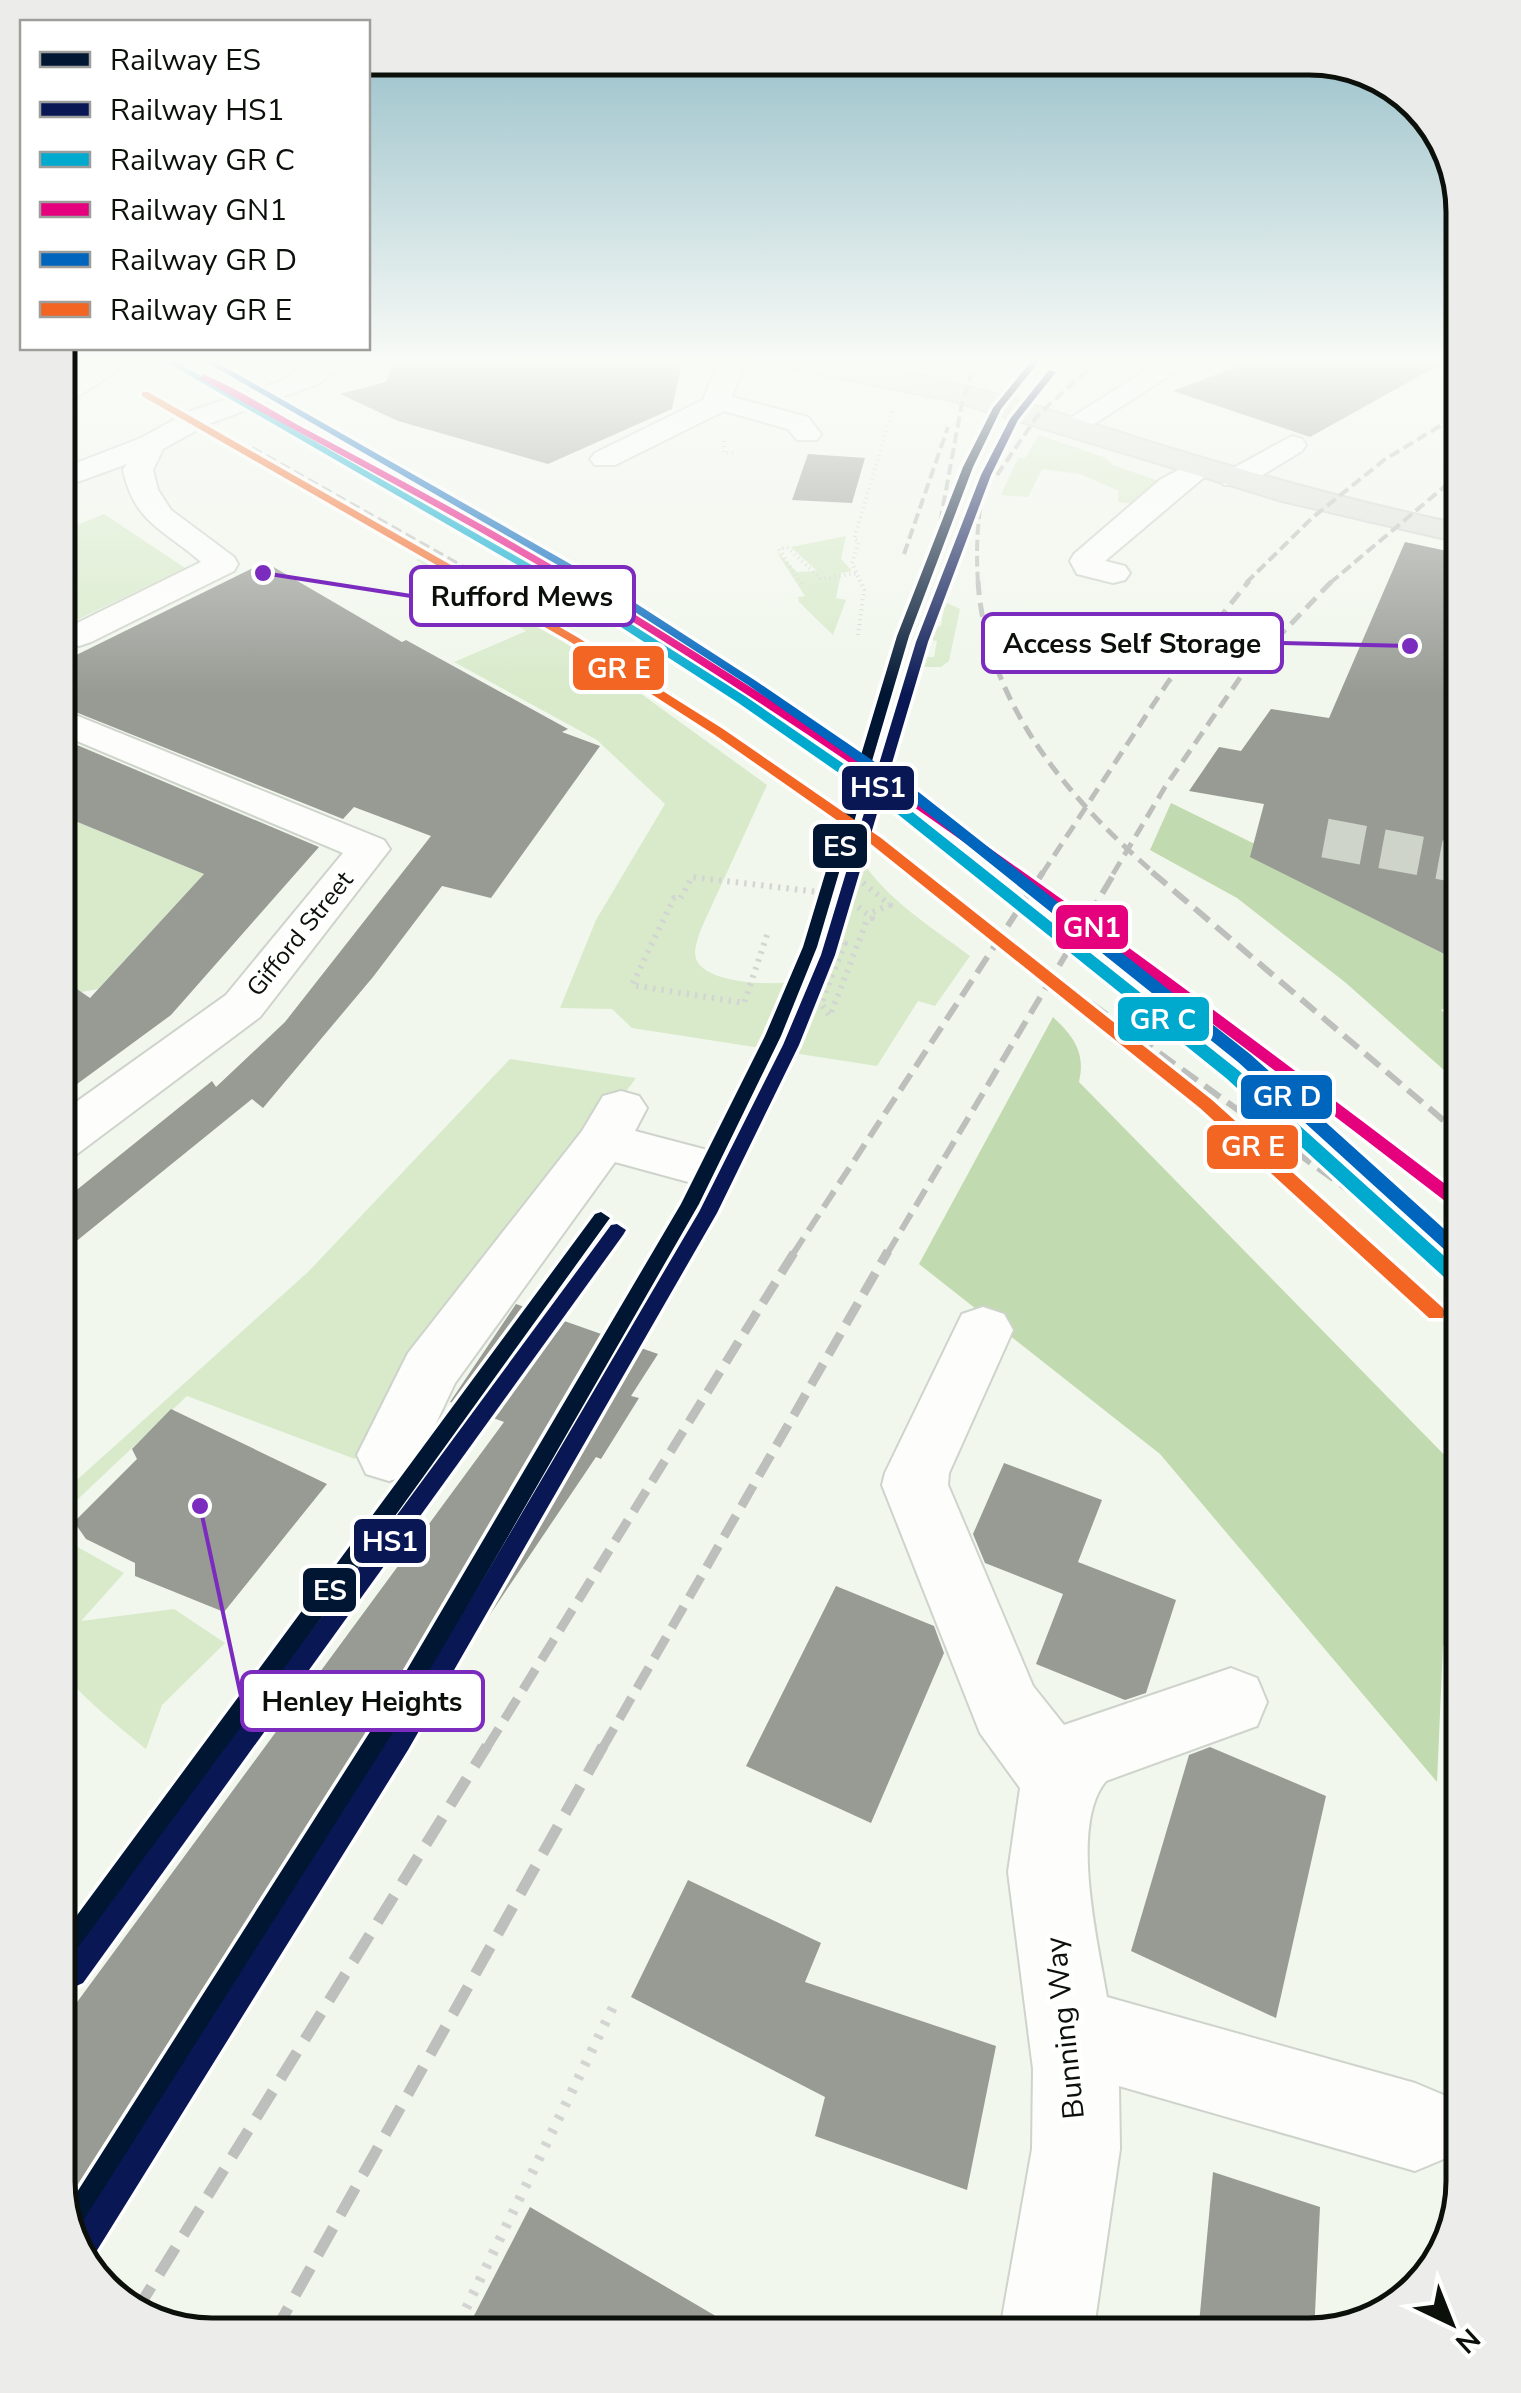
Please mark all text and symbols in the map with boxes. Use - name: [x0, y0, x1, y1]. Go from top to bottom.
- legend: [20, 20, 370, 350]
- text: Railway ES: [110, 40, 261, 81]
- text: Railway HS1: [110, 90, 285, 131]
- text: Railway GR C: [110, 140, 295, 181]
- text: Railway GN1: [110, 190, 287, 231]
- text: Railway GR D: [110, 240, 297, 281]
- text: Railway GR E: [110, 290, 292, 331]
- callout: Rufford Mews: [411, 567, 634, 625]
- text: Rufford Mews: [431, 578, 613, 616]
- callout: Access Self Storage: [983, 614, 1282, 672]
- text: Access Self Storage: [1003, 625, 1261, 663]
- line badge: GR E: [571, 644, 666, 692]
- text: GR E: [587, 650, 651, 688]
- line badge: HS1: [840, 764, 916, 812]
- text: HS1: [850, 769, 906, 807]
- line badge: ES: [811, 822, 869, 870]
- text: ES: [823, 828, 857, 866]
- street label: Gifford Street: [239, 864, 361, 1004]
- line badge: GN1: [1054, 903, 1130, 951]
- text: GN1: [1063, 909, 1121, 947]
- line badge: GR C: [1116, 995, 1211, 1043]
- text: GR C: [1130, 1001, 1196, 1039]
- line badge: GR D: [1239, 1073, 1334, 1121]
- text: GR D: [1253, 1078, 1321, 1116]
- line badge: GR E: [1205, 1123, 1300, 1171]
- text: GR E: [1221, 1128, 1285, 1166]
- line badge: HS1: [352, 1517, 428, 1565]
- text: HS1: [362, 1523, 418, 1561]
- line badge: ES: [301, 1566, 358, 1614]
- text: ES: [313, 1572, 347, 1610]
- callout: Henley Heights: [242, 1672, 483, 1730]
- text: Henley Heights: [262, 1683, 462, 1721]
- street label: Bunning Way: [1035, 1934, 1095, 2121]
- north arrow: [1401, 2273, 1501, 2373]
- text: N: [1447, 2320, 1488, 2362]

